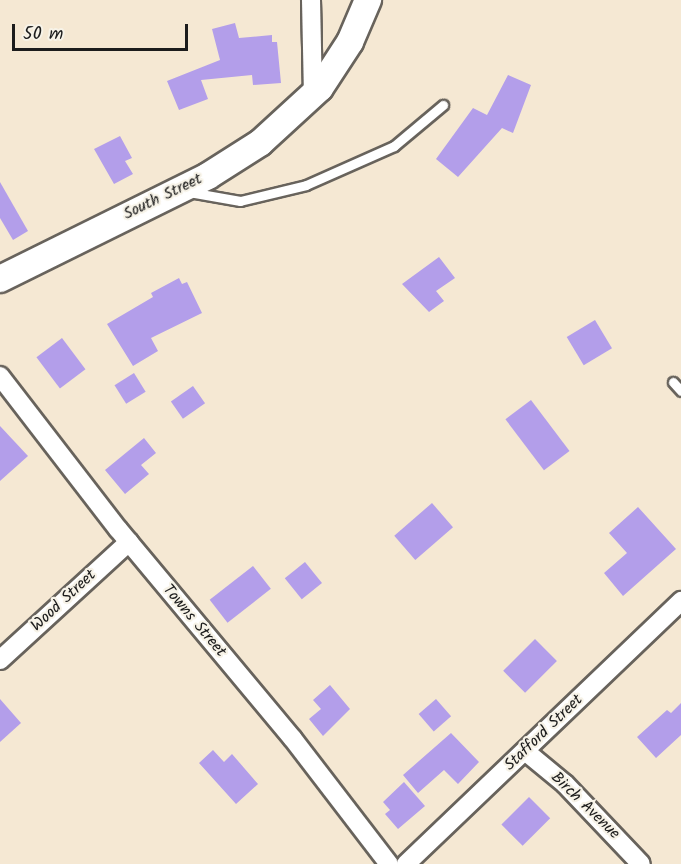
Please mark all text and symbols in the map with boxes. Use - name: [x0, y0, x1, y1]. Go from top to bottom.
- scale bar: [15, 12, 190, 50]
- text: 50 m: [23, 20, 63, 49]
- street label: South Street: [121, 170, 205, 224]
- street label: Wood Street: [27, 566, 101, 636]
- street label: Towns Street: [158, 581, 230, 661]
- street label: Stafford Street: [501, 691, 587, 775]
- street label: Birch Avenue: [546, 768, 624, 844]

